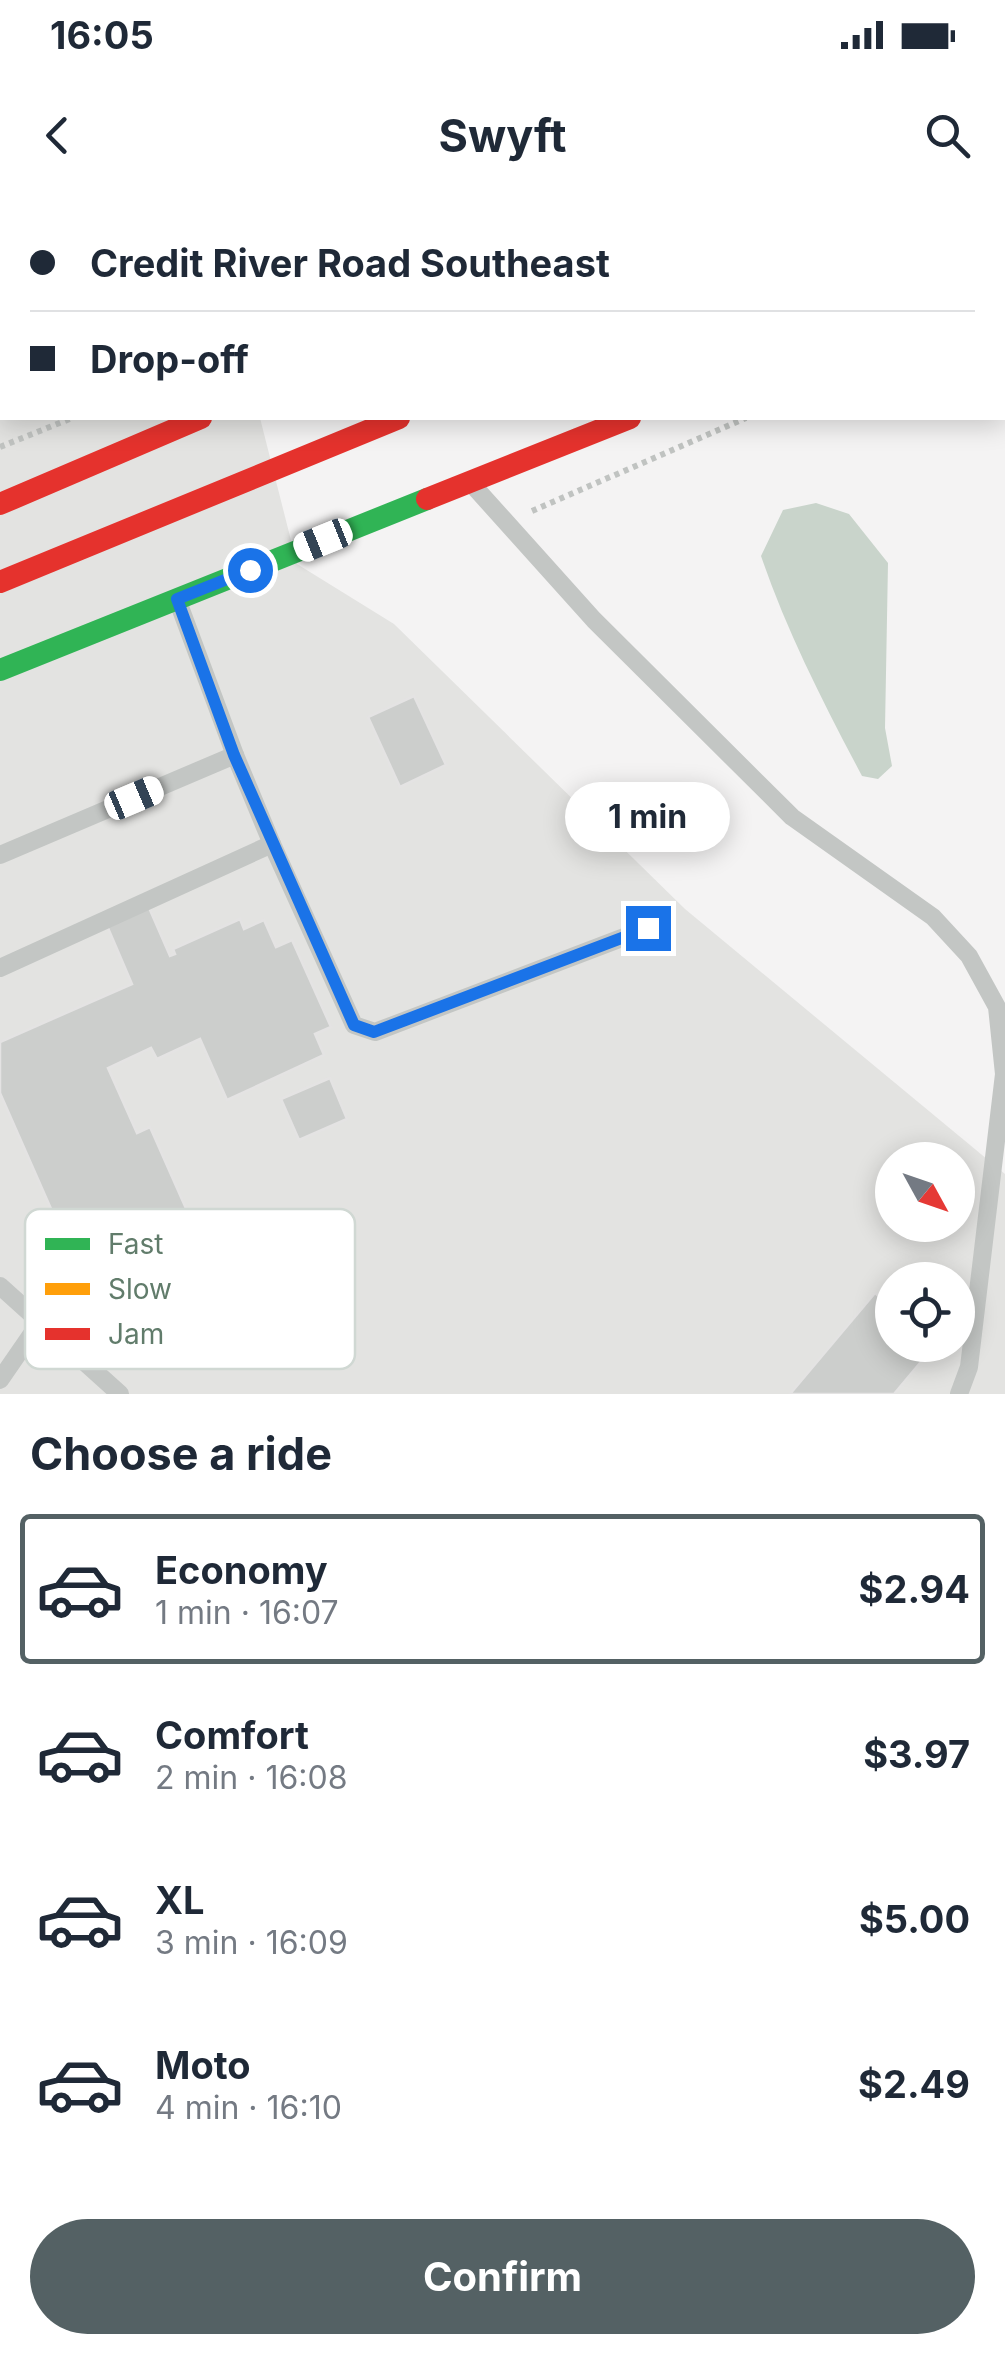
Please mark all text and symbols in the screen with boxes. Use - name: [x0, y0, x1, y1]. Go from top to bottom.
- text: 16:05: [50, 12, 154, 58]
- icon: back: [30, 108, 85, 163]
- text: Swyft: [438, 108, 567, 163]
- icon: search: [920, 108, 975, 163]
- text: Credit River Road Southeast: [90, 240, 610, 286]
- text: Drop-off: [90, 336, 249, 382]
- car: [290, 515, 356, 565]
- route start: [228, 548, 273, 593]
- car: [101, 772, 167, 824]
- callout: 1 min: [566, 783, 730, 853]
- text: 1 min: [608, 797, 687, 836]
- route end: [626, 906, 671, 951]
- north arrow: [875, 1142, 975, 1242]
- map controls: [875, 1142, 975, 1362]
- legend: [25, 1209, 355, 1369]
- text: Fast: [108, 1227, 164, 1261]
- button: locate: [875, 1262, 975, 1362]
- text: Slow: [108, 1272, 172, 1306]
- text: Jam: [108, 1317, 164, 1351]
- text: Choose a ride: [30, 1426, 332, 1481]
- icon: car: [35, 1544, 125, 1634]
- text: Economy: [155, 1547, 328, 1593]
- text: $2.94: [859, 1566, 970, 1612]
- text: 1 min · 16:07: [155, 1593, 339, 1632]
- icon: car: [35, 1709, 125, 1799]
- text: Comfort: [155, 1712, 309, 1758]
- text: $3.97: [863, 1731, 970, 1777]
- text: 2 min · 16:08: [155, 1758, 347, 1797]
- icon: car: [35, 1874, 125, 1964]
- text: XL: [155, 1877, 205, 1923]
- text: $5.00: [859, 1896, 970, 1942]
- text: 3 min · 16:09: [155, 1923, 348, 1962]
- icon: car: [35, 2039, 125, 2129]
- text: Moto: [155, 2042, 251, 2088]
- text: $2.49: [858, 2061, 970, 2107]
- text: 4 min · 16:10: [155, 2088, 342, 2127]
- button: Confirm: [30, 2219, 975, 2334]

